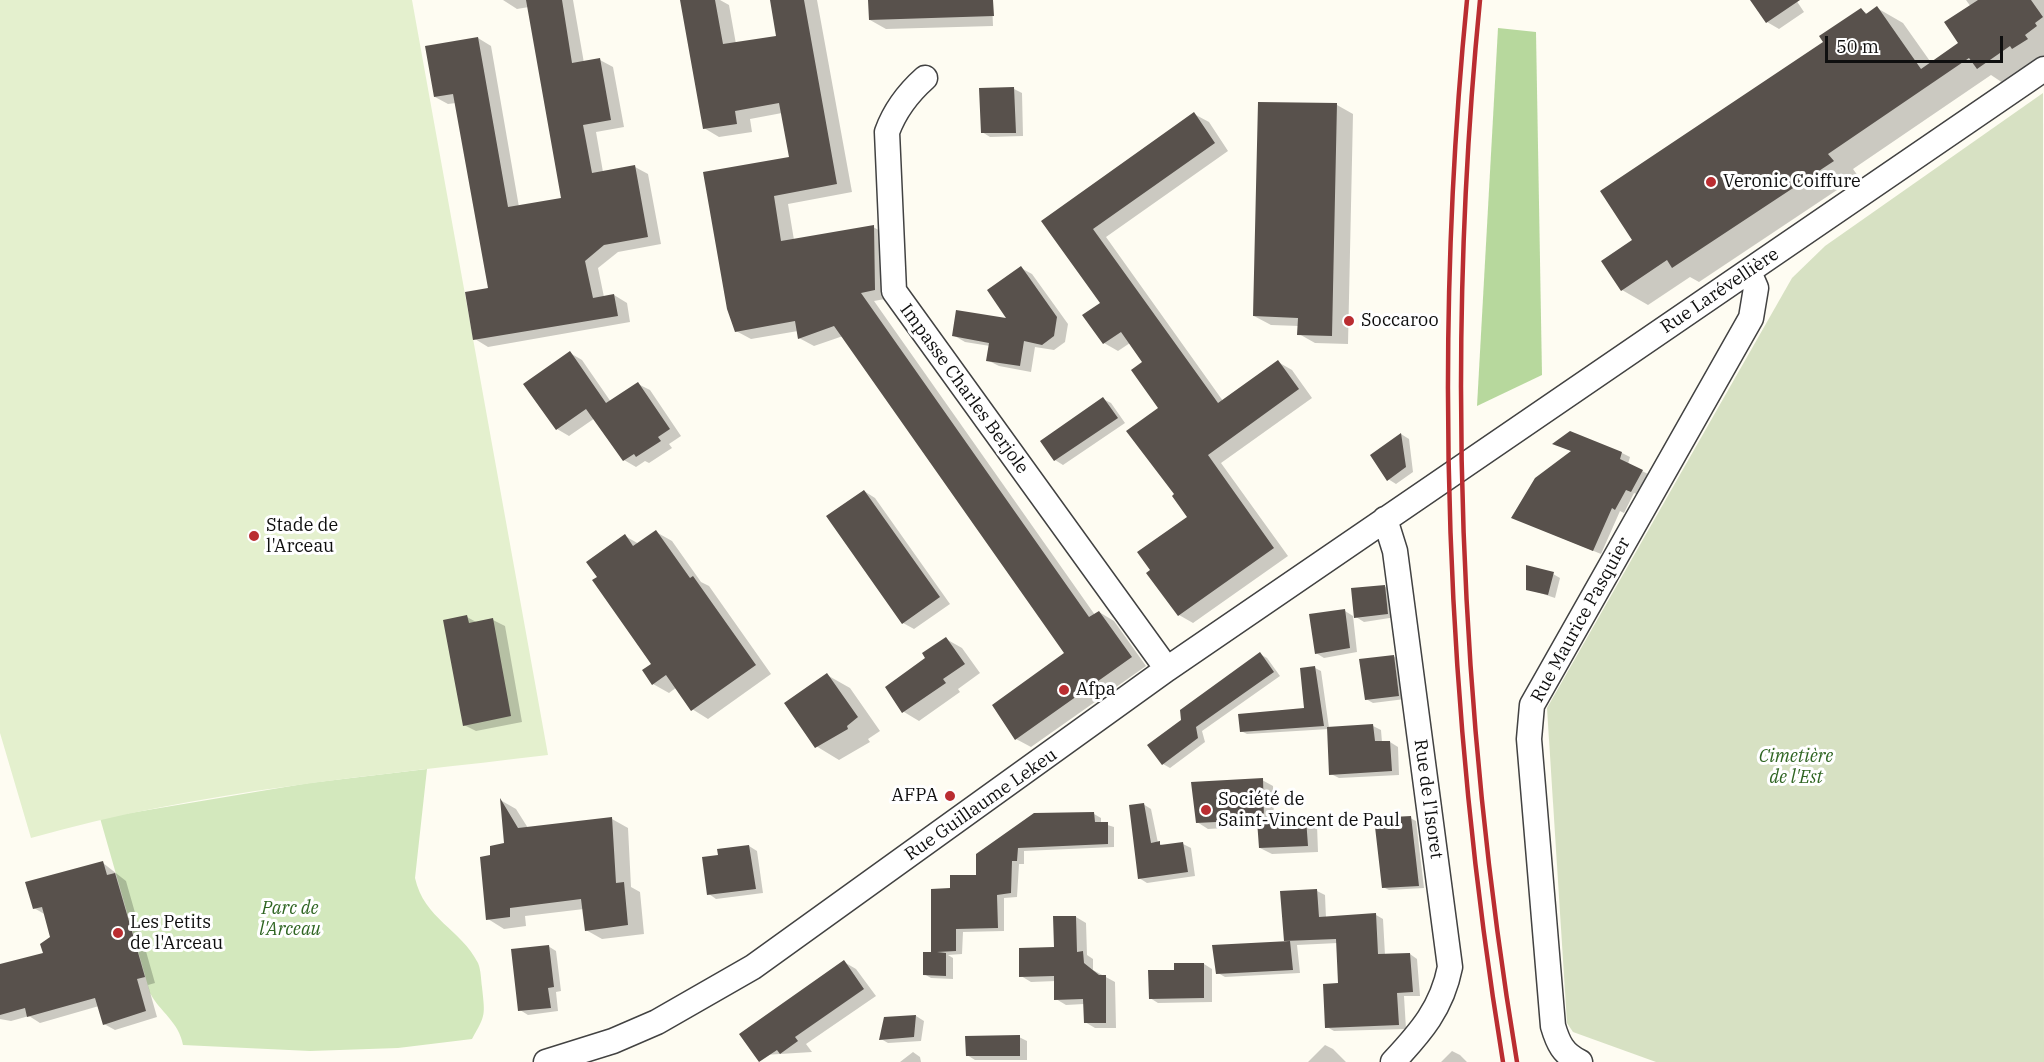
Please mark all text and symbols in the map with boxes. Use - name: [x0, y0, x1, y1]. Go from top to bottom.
- scale bar: [1828, 24, 2006, 62]
- text: 50 m: [1836, 35, 1879, 58]
- place label: Veronic Coiffure: [1723, 171, 1861, 193]
- marker: Veronic Coiffure: [1704, 175, 1718, 189]
- street label: Rue Larévellière: [1657, 243, 1783, 339]
- street label: Impasse Charles Berjole: [895, 300, 1033, 478]
- place label: Soccaroo: [1361, 310, 1439, 332]
- marker: Soccaroo: [1342, 314, 1356, 328]
- place label: Stade de l'Arceau: [266, 515, 338, 558]
- marker: Stade de l'Arceau: [247, 529, 261, 543]
- street label: Rue Maurice Pasquier: [1527, 534, 1635, 706]
- place label: Afpa: [1076, 679, 1116, 701]
- marker: Afpa: [1057, 683, 1071, 697]
- street label: Rue de l'Isoret: [1409, 738, 1447, 860]
- street label: Rue Guillaume Lekeu: [901, 744, 1061, 866]
- park label: Cimetière de l'Est: [1759, 746, 1833, 789]
- place label: AFPA: [892, 785, 938, 807]
- marker: AFPA: [943, 789, 957, 803]
- place label: Société de Saint-Vincent de Paul: [1218, 789, 1400, 832]
- marker: Société de Saint-Vincent de Paul: [1199, 803, 1213, 817]
- park label: Parc de l'Arceau: [259, 898, 321, 940]
- place label: Les Petits de l'Arceau: [130, 912, 223, 954]
- marker: Les Petits de l'Arceau: [111, 926, 125, 940]

